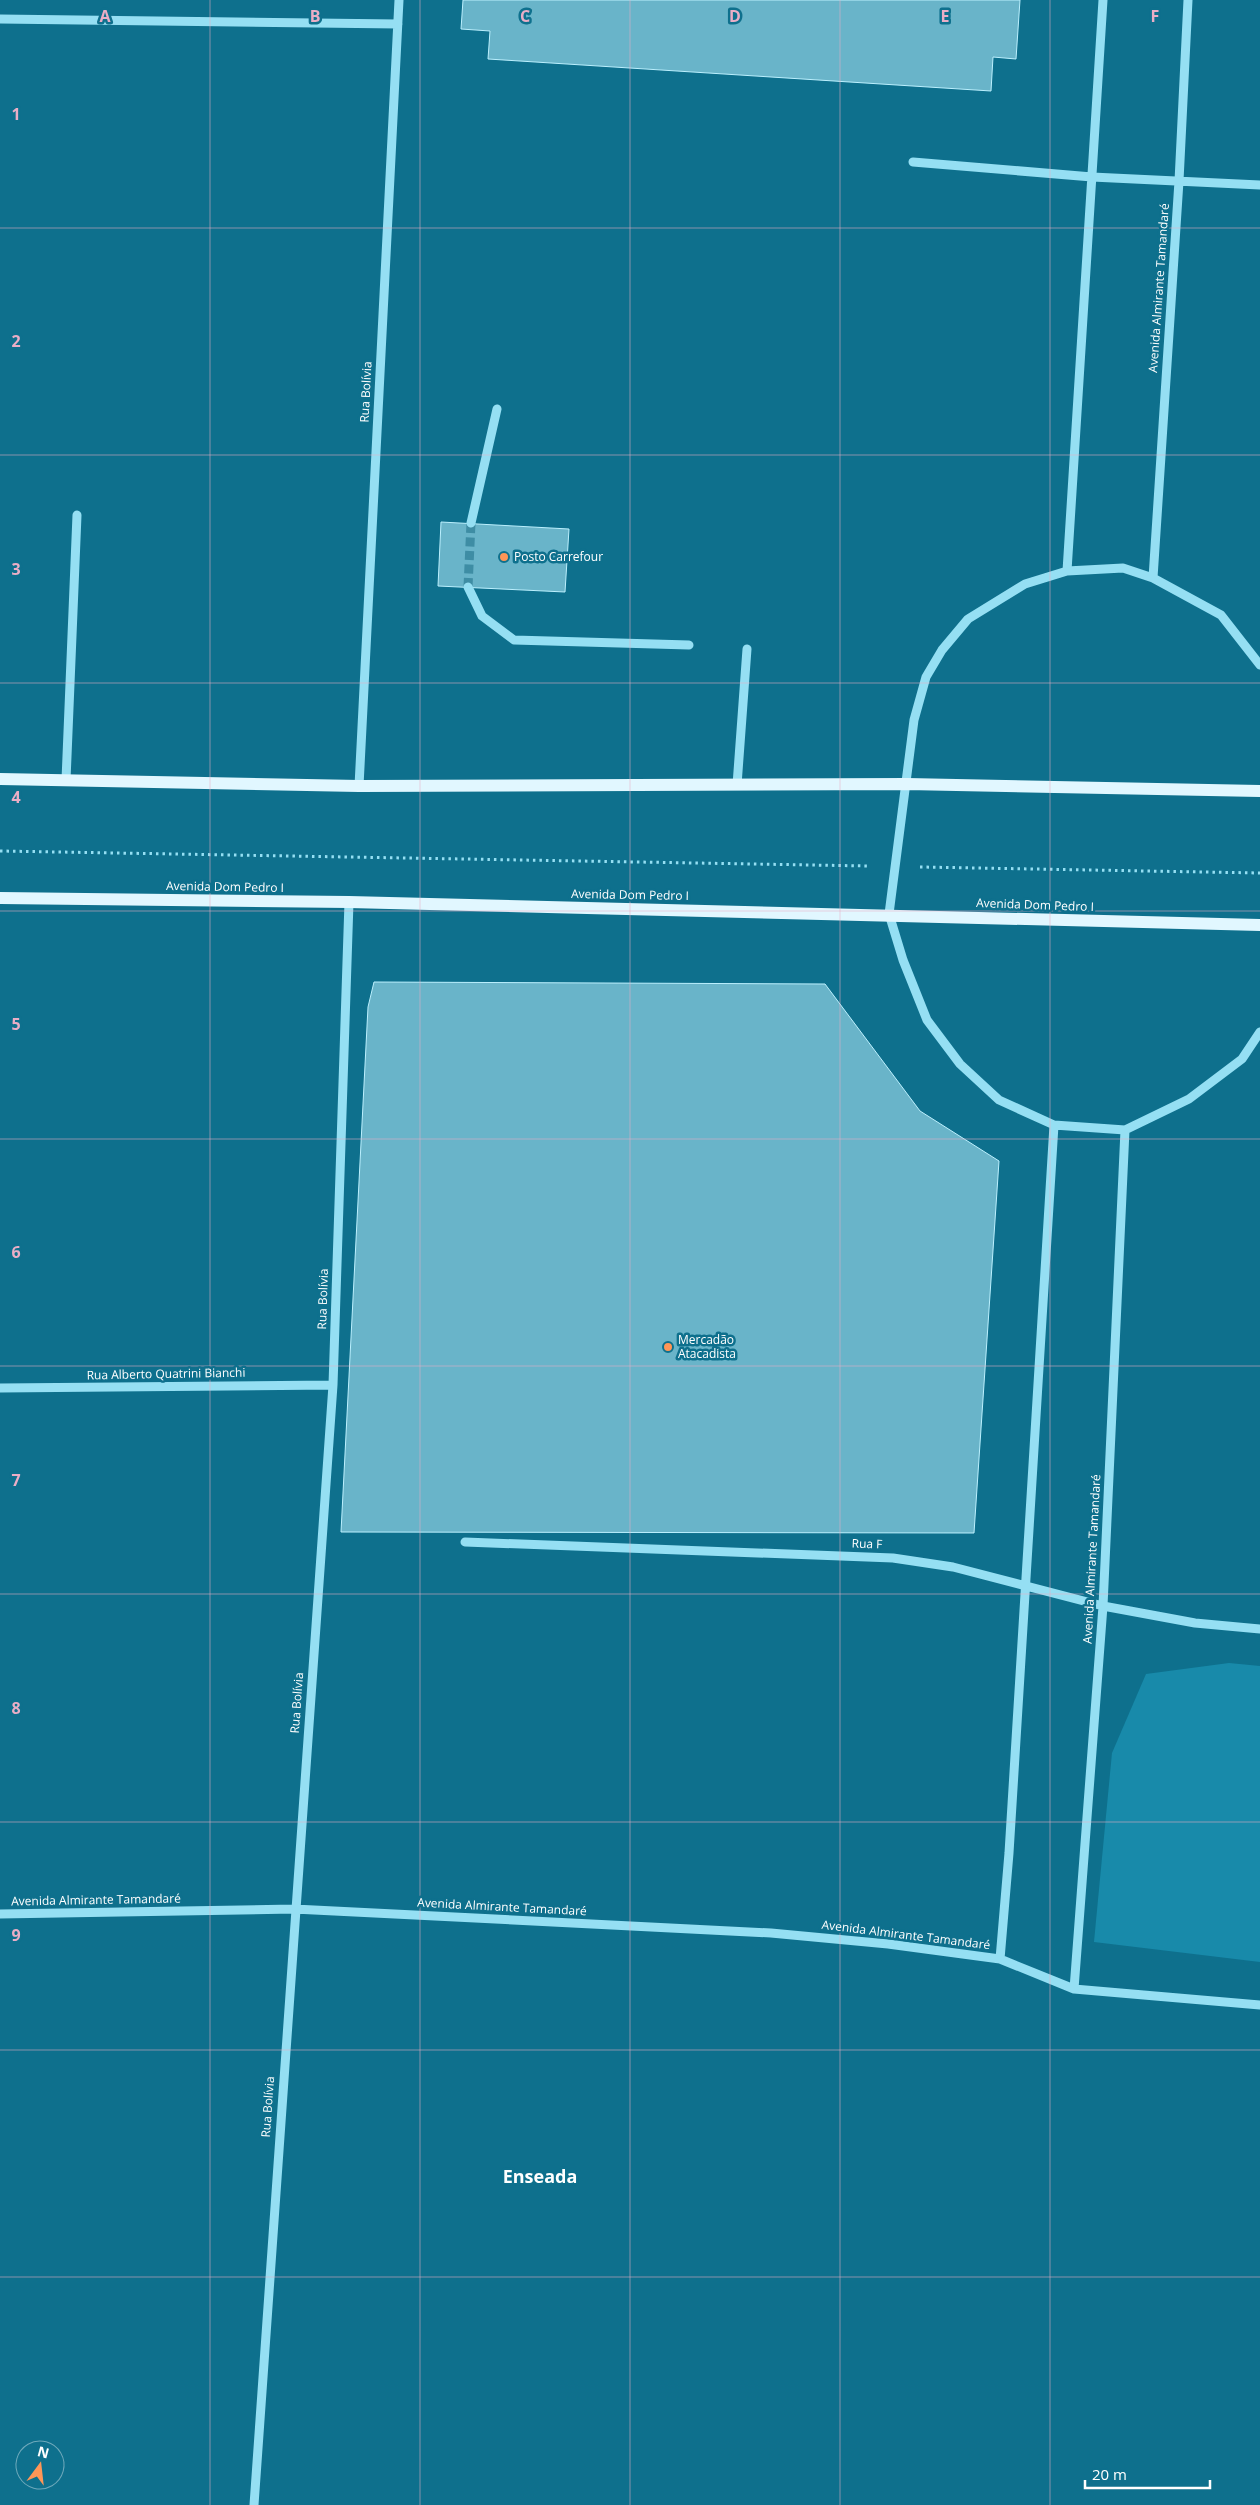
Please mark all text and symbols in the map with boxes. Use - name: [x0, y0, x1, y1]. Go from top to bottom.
- text: A: [99, 5, 111, 27]
- text: B: [310, 5, 320, 27]
- text: C: [520, 5, 530, 27]
- text: D: [729, 5, 741, 27]
- text: E: [941, 5, 950, 27]
- text: F: [1151, 5, 1159, 27]
- text: 1: [11, 103, 21, 125]
- street label: Avenida Almirante Tamandaré: [1144, 202, 1173, 373]
- text: 2: [11, 330, 21, 352]
- street label: Rua Bolívia: [355, 361, 376, 423]
- place label: Posto Carrefour: [514, 548, 603, 565]
- marker: Posto Carrefour: [498, 551, 510, 563]
- text: 3: [11, 558, 21, 580]
- text: 4: [11, 786, 21, 808]
- street label: Avenida Dom Pedro I: [166, 877, 284, 896]
- street label: Avenida Dom Pedro I: [571, 885, 689, 904]
- street label: Avenida Dom Pedro I: [976, 894, 1094, 915]
- text: 5: [11, 1013, 21, 1035]
- text: 6: [11, 1241, 21, 1263]
- street label: Rua Bolívia: [313, 1268, 332, 1330]
- place label: Mercadão Atacadista: [678, 1331, 736, 1362]
- marker: Mercadão Atacadista: [662, 1341, 674, 1353]
- street label: Rua Alberto Quatrini Bianchi: [86, 1364, 246, 1383]
- text: 7: [11, 1469, 21, 1491]
- street label: Avenida Almirante Tamandaré: [1079, 1474, 1104, 1644]
- street label: Rua F: [851, 1534, 883, 1553]
- street label: Rua Bolívia: [286, 1672, 307, 1734]
- text: 8: [11, 1697, 21, 1719]
- street label: Avenida Almirante Tamandaré: [11, 1890, 181, 1909]
- street label: Avenida Almirante Tamandaré: [417, 1894, 587, 1919]
- street label: Avenida Almirante Tamandaré: [821, 1916, 992, 1953]
- text: 9: [11, 1924, 21, 1946]
- street label: Rua Bolívia: [257, 2076, 278, 2138]
- district label: Enseada: [503, 2164, 577, 2188]
- north arrow: [15, 2440, 65, 2490]
- text: N: [36, 2441, 51, 2463]
- scale bar: [1085, 2458, 1210, 2490]
- text: 20 m: [1092, 2464, 1127, 2484]

